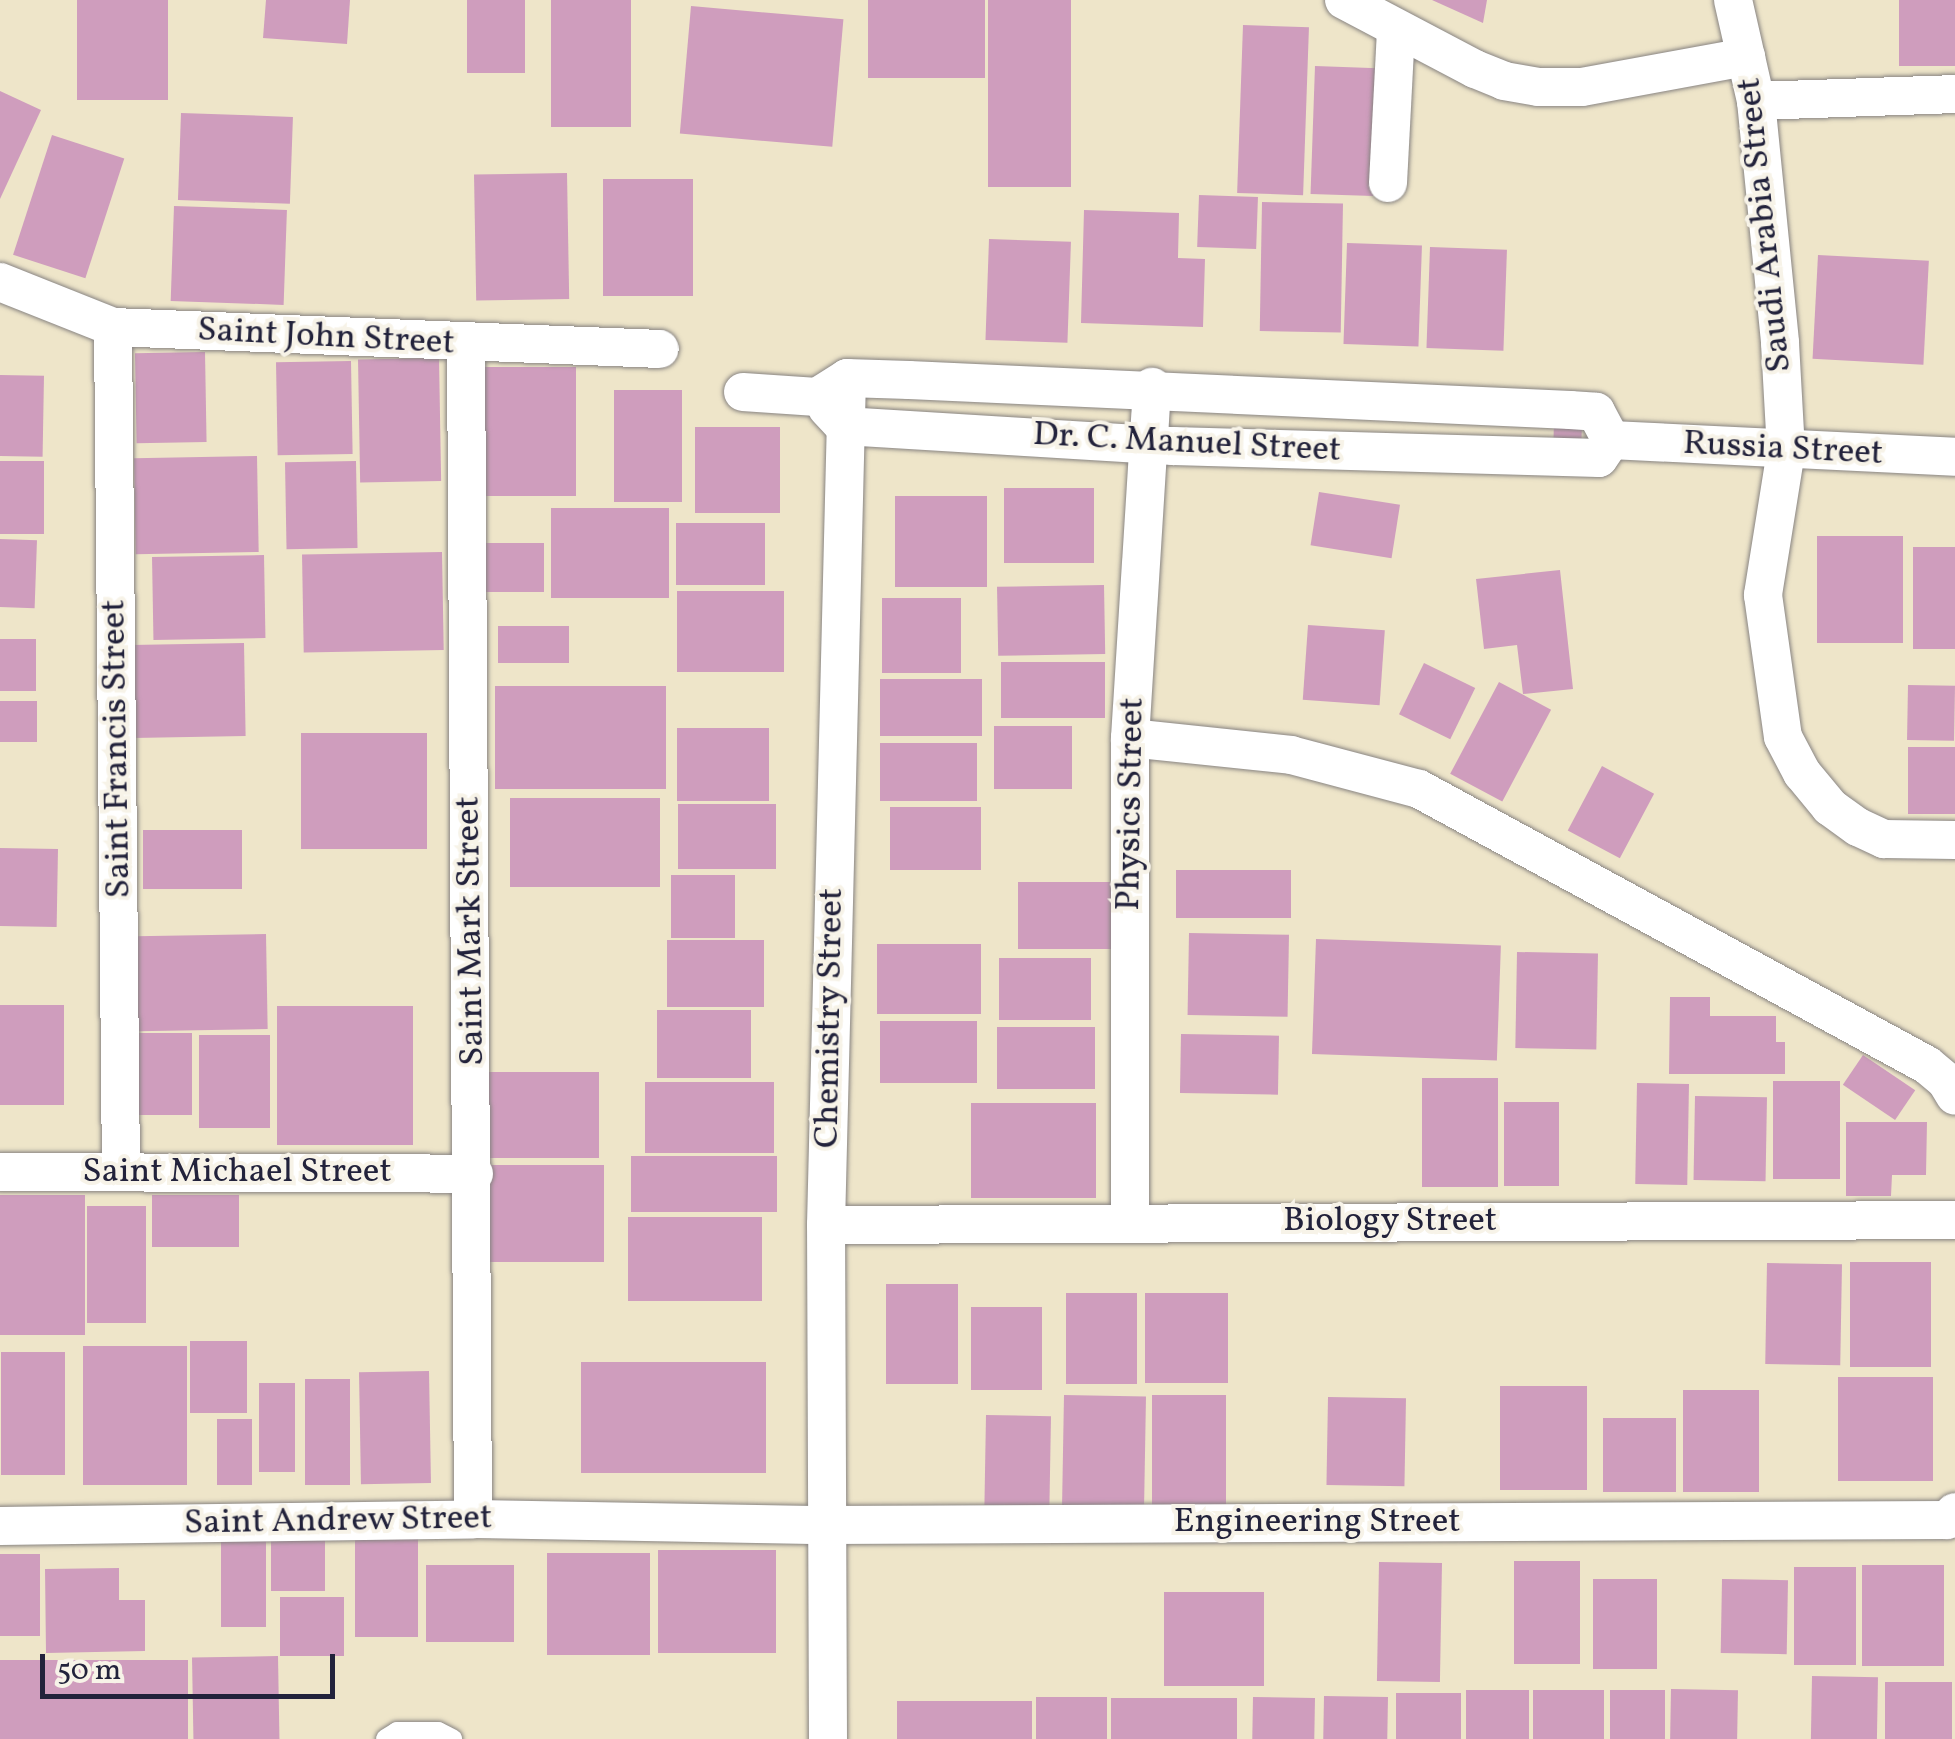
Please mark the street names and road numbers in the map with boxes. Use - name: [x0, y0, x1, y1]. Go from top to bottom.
- street label: Saudi Arabia Street: [1729, 75, 1801, 375]
- street label: Saint John Street: [196, 309, 456, 365]
- street label: Dr. C. Manuel Street: [1032, 414, 1342, 472]
- street label: Russia Street: [1682, 423, 1884, 475]
- street label: Saint Francis Street: [93, 599, 141, 899]
- street label: Physics Street: [1108, 697, 1154, 911]
- street label: Saint Mark Street: [448, 796, 494, 1066]
- street label: Chemistry Street: [807, 887, 853, 1149]
- street label: Saint Michael Street: [82, 1151, 392, 1193]
- street label: Biology Street: [1282, 1200, 1498, 1242]
- street label: Saint Andrew Street: [183, 1497, 493, 1545]
- street label: Engineering Street: [1173, 1501, 1461, 1543]

